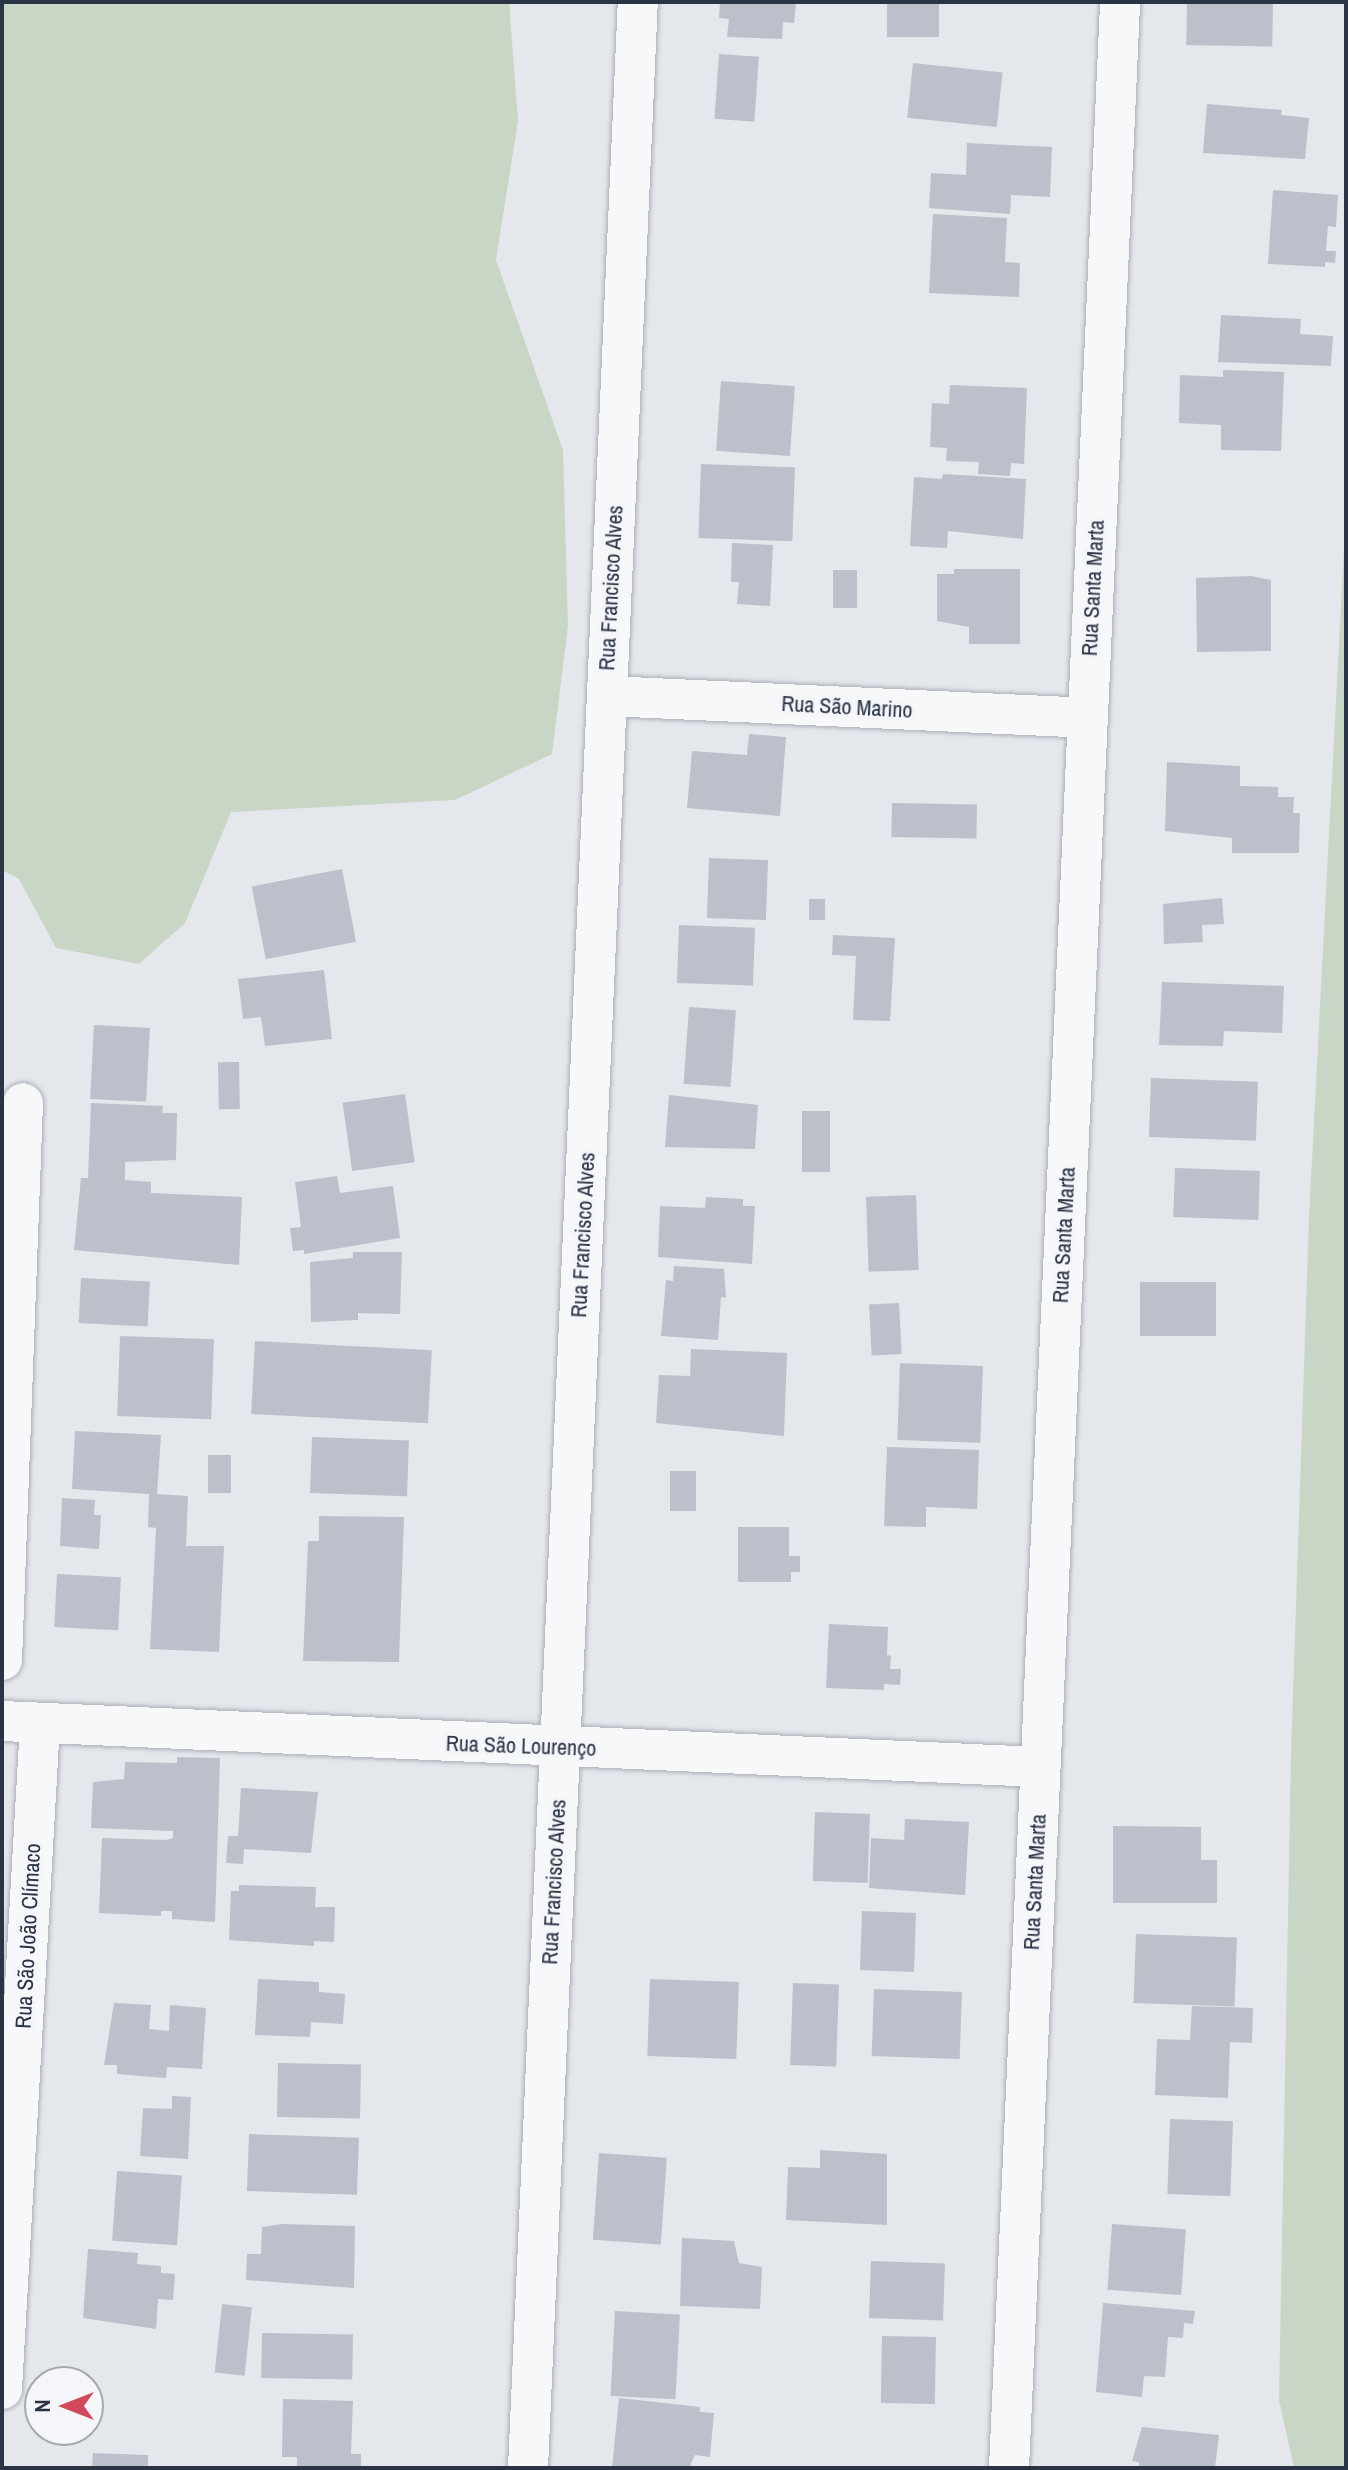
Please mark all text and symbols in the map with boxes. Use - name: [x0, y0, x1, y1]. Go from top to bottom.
- street label: Rua Francisco Alves: [593, 504, 629, 672]
- street label: Rua Santa Marta: [1076, 519, 1110, 657]
- street label: Rua São Marino: [781, 690, 913, 724]
- street label: Rua Francisco Alves: [565, 1151, 601, 1319]
- street label: Rua Santa Marta: [1047, 1166, 1081, 1304]
- street label: Rua São Lourenço: [445, 1730, 597, 1762]
- street label: Rua Francisco Alves: [536, 1798, 572, 1966]
- street label: Rua Santa Marta: [1018, 1813, 1052, 1951]
- street label: Rua São João Clímaco: [10, 1843, 46, 2029]
- north arrow: [24, 2366, 104, 2446]
- text: N: [27, 2399, 57, 2413]

